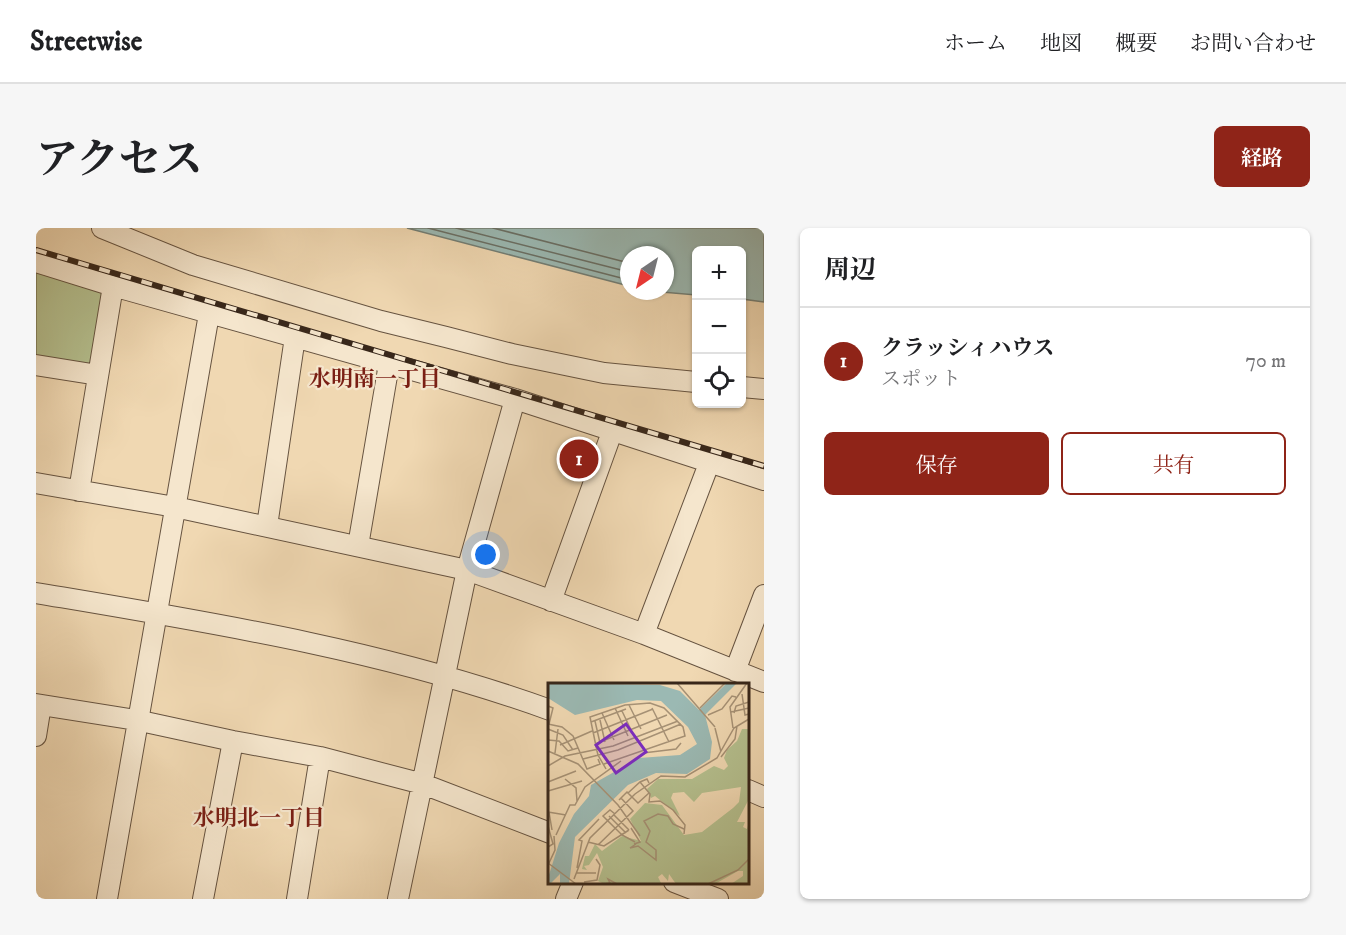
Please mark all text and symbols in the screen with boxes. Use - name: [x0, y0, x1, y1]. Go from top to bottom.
- text: Streetwise: [30, 24, 142, 59]
- text: ホーム: [944, 31, 1007, 57]
- text: 地図: [1040, 31, 1082, 57]
- text: 概要: [1115, 31, 1157, 57]
- text: お問い合わせ: [1190, 31, 1316, 57]
- button: 経路: [1214, 126, 1310, 187]
- text: アクセス: [36, 135, 203, 187]
- north arrow: [620, 246, 674, 300]
- map controls: [692, 246, 746, 408]
- button: +: [692, 246, 746, 300]
- text: 周辺: [824, 254, 876, 287]
- button: −: [692, 300, 746, 354]
- text: クラッシィハウス: [881, 335, 1055, 362]
- text: 1: [840, 349, 847, 374]
- text: 70 m: [1245, 349, 1286, 374]
- button: locate: [692, 354, 746, 408]
- district label: 水明南一丁目: [309, 366, 441, 393]
- text: スポット: [881, 367, 961, 392]
- button: 保存: [824, 432, 1049, 495]
- button: 共有: [1061, 432, 1286, 495]
- pin: 1: [560, 436, 598, 482]
- your location: [471, 540, 500, 569]
- inset map: [548, 683, 749, 884]
- district label: 水明北一丁目: [193, 805, 325, 832]

